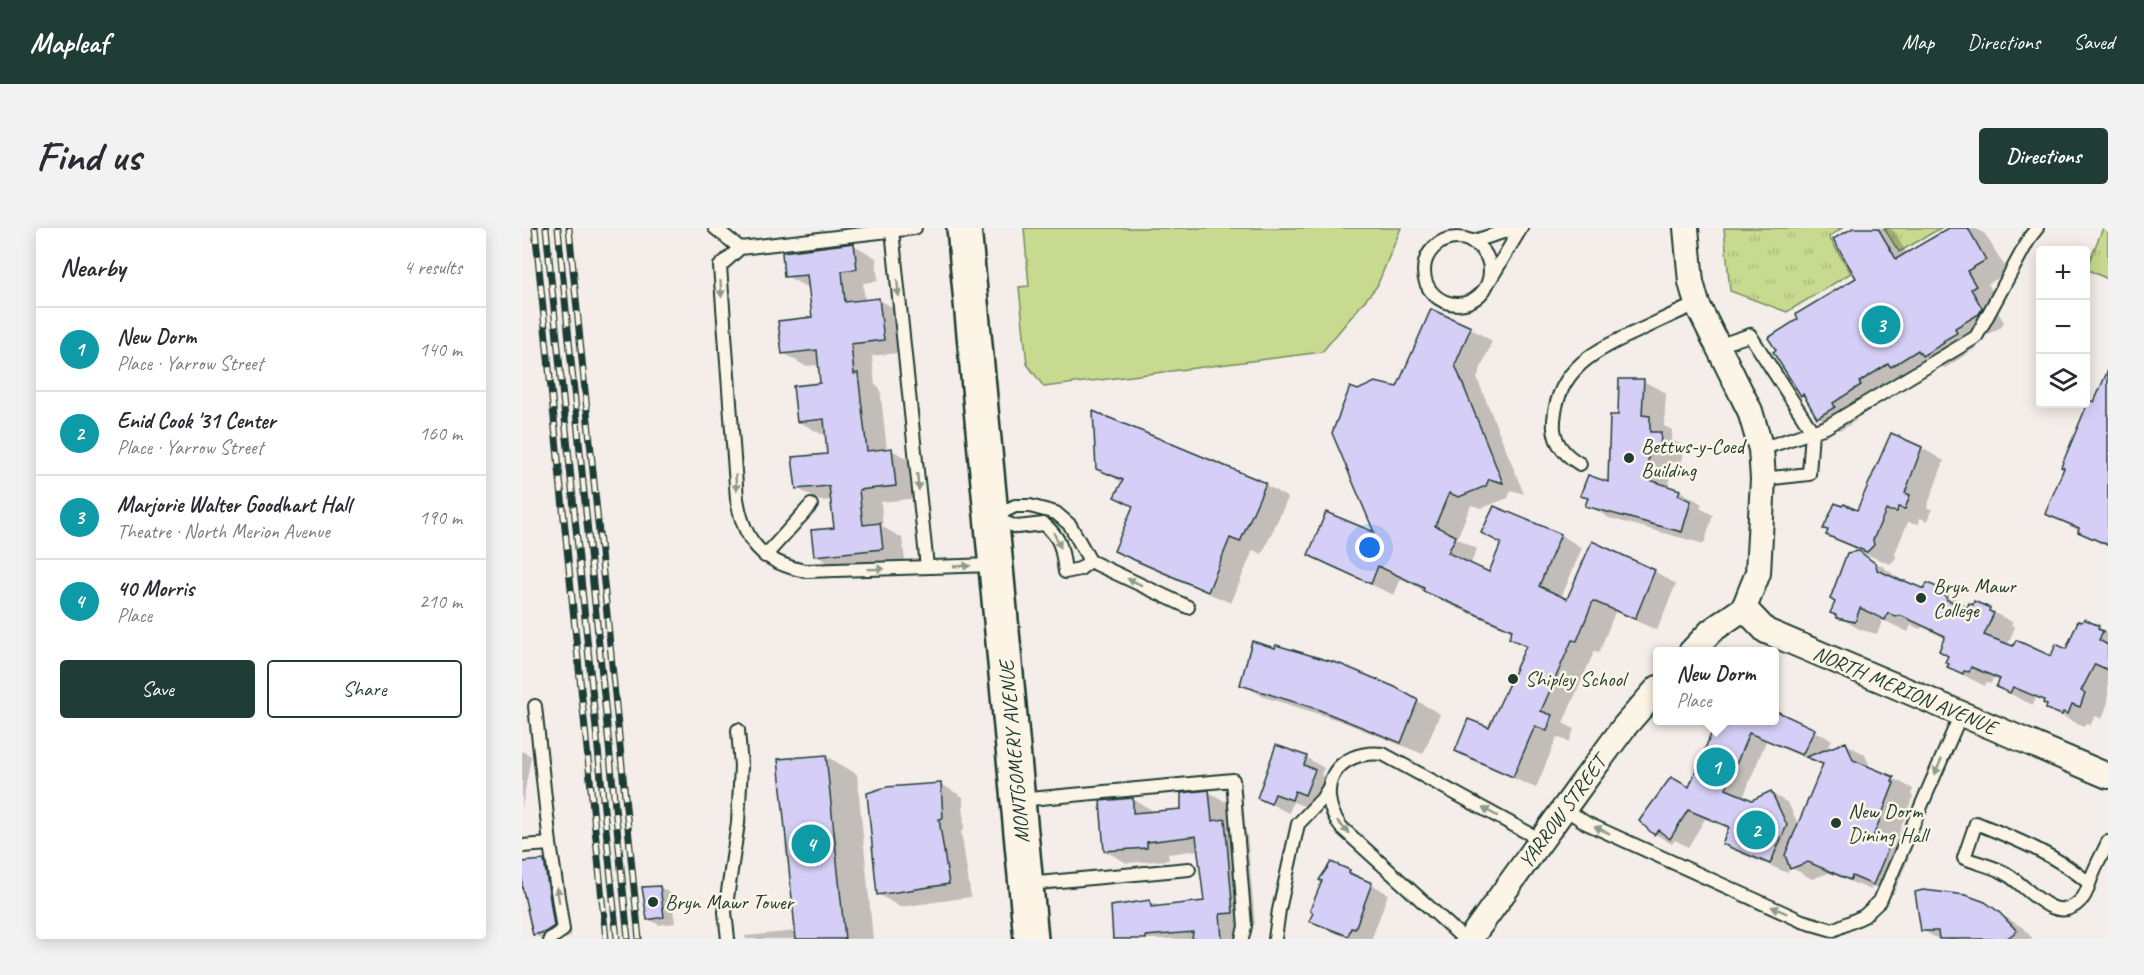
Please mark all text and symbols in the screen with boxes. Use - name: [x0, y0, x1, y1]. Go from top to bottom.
- text: Mapleaf: [30, 25, 108, 60]
- text: Map: [1902, 29, 1934, 55]
- text: Directions: [1967, 29, 2040, 55]
- text: Saved: [2073, 29, 2114, 55]
- button: Directions: [1979, 128, 2108, 184]
- text: Find us: [36, 130, 141, 183]
- map controls: [2036, 246, 2090, 408]
- button: +: [2036, 246, 2090, 300]
- text: Nearby: [60, 251, 125, 284]
- text: 4 results: [403, 255, 462, 280]
- one-way arrow: [893, 279, 903, 298]
- one-way arrow: [717, 280, 726, 299]
- button: −: [2036, 300, 2090, 354]
- pin: 3: [1862, 302, 1900, 348]
- text: New Dorm: [117, 323, 196, 351]
- text: 1: [75, 337, 84, 362]
- text: 140 m: [419, 337, 462, 362]
- text: Place · Yarrow Street: [117, 351, 263, 376]
- button: layers: [2036, 354, 2090, 408]
- text: Enid Cook '31 Center: [117, 407, 276, 435]
- text: 2: [75, 421, 84, 446]
- text: 160 m: [419, 421, 462, 446]
- place label: Bettws-y-Coed Building: [1641, 433, 1748, 483]
- text: Place · Yarrow Street: [117, 435, 263, 460]
- marker: Bettws-y-Coed Building: [1622, 451, 1636, 465]
- one-way arrow: [914, 473, 923, 492]
- one-way arrow: [731, 474, 740, 493]
- text: Marjorie Walter Goodhart Hall: [117, 491, 351, 519]
- text: 3: [75, 505, 84, 530]
- text: 190 m: [419, 505, 462, 530]
- text: Theatre · North Merion Avenue: [117, 519, 330, 544]
- one-way arrow: [1052, 531, 1062, 549]
- your location: [1355, 533, 1384, 562]
- one-way arrow: [952, 561, 971, 571]
- one-way arrow: [866, 564, 885, 573]
- place label: Bryn Mawr College: [1933, 573, 2017, 623]
- text: 40 Morris: [117, 575, 194, 603]
- one-way arrow: [1127, 577, 1144, 586]
- text: 4: [75, 589, 84, 614]
- text: 210 m: [419, 589, 462, 614]
- marker: Bryn Mawr College: [1914, 591, 1928, 605]
- text: Place: [117, 603, 152, 628]
- street label: NORTH MERION AVENUE: [1809, 640, 2003, 741]
- popup: [1653, 647, 1779, 725]
- street label: MONTGOMERY AVENUE: [993, 657, 1035, 844]
- button: Save: [60, 660, 255, 718]
- button: Share: [267, 660, 462, 718]
- text: New Dorm: [1676, 660, 1756, 688]
- place label: Shipley School: [1525, 666, 1629, 692]
- marker: Shipley School: [1506, 672, 1520, 686]
- text: Place: [1676, 688, 1712, 713]
- pin: 1: [1696, 744, 1736, 790]
- street label: YARROW STREET: [1512, 746, 1615, 873]
- one-way arrow: [1933, 759, 1943, 777]
- place label: New Dorm Dining Hall: [1848, 798, 1931, 848]
- one-way arrow: [1481, 807, 1498, 817]
- pin: 2: [1736, 808, 1776, 852]
- marker: New Dorm Dining Hall: [1829, 816, 1843, 830]
- one-way arrow: [1336, 819, 1349, 834]
- pin: 4: [792, 822, 830, 866]
- one-way arrow: [1593, 826, 1610, 835]
- one-way arrow: [553, 886, 562, 905]
- place label: Bryn Mawr Tower: [665, 889, 796, 915]
- marker: Bryn Mawr Tower: [646, 895, 660, 909]
- one-way arrow: [1771, 906, 1788, 915]

